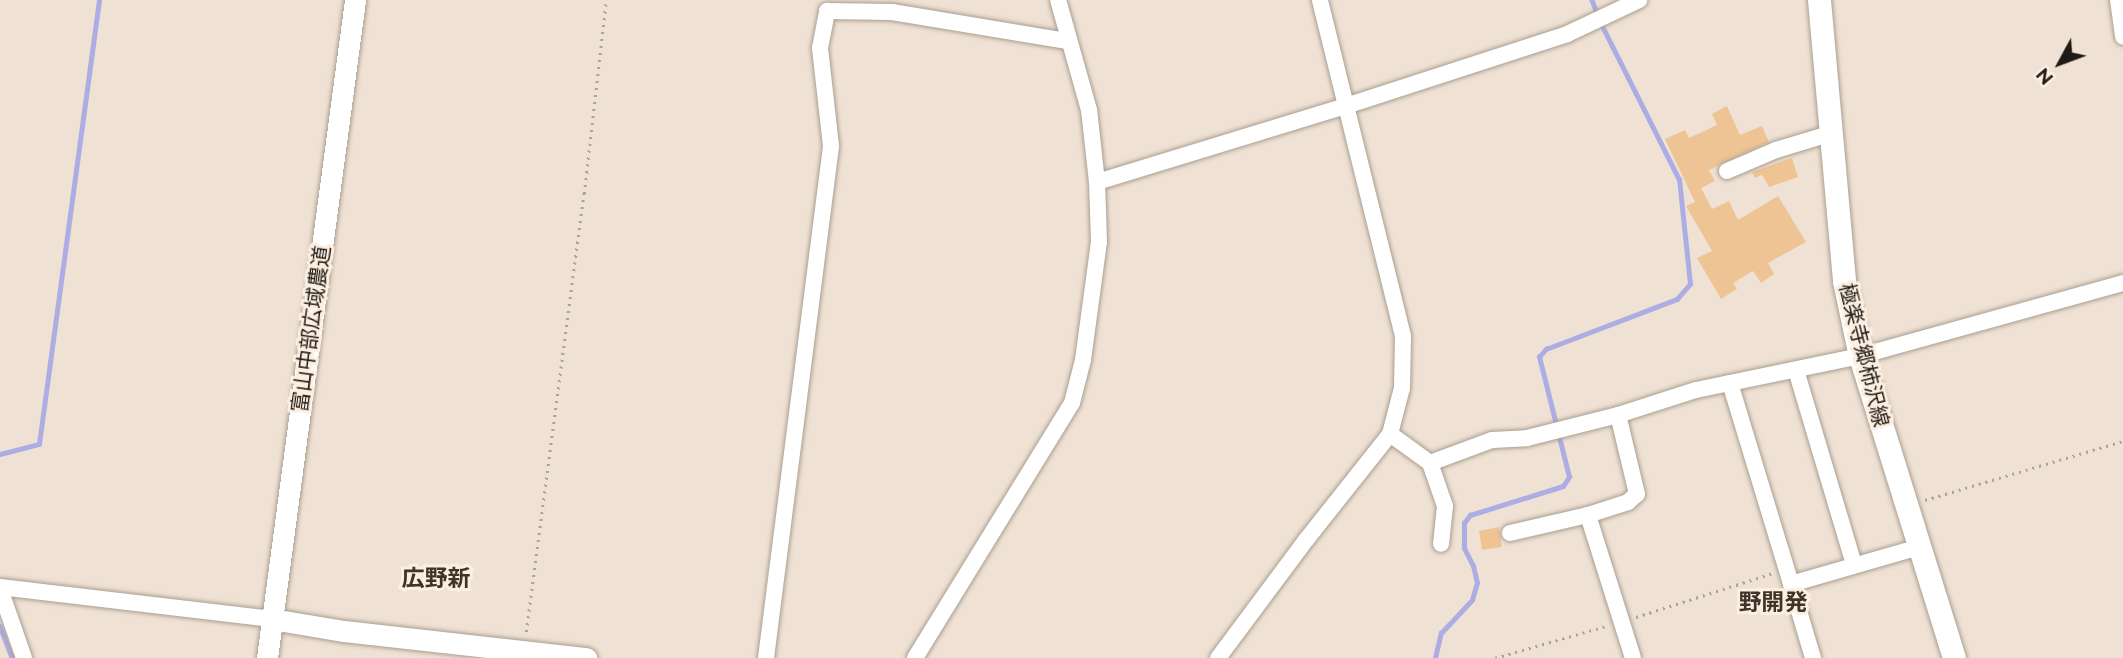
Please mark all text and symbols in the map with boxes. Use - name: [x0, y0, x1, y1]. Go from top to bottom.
- north arrow: [2025, 28, 2095, 98]
- text: N: [2031, 64, 2057, 89]
- street label: 富山中部広域農道: [287, 244, 335, 414]
- street label: 極楽寺郷柿沢線: [1834, 281, 1894, 429]
- district label: 広野新: [402, 564, 470, 592]
- district label: 野開発: [1739, 588, 1807, 616]

